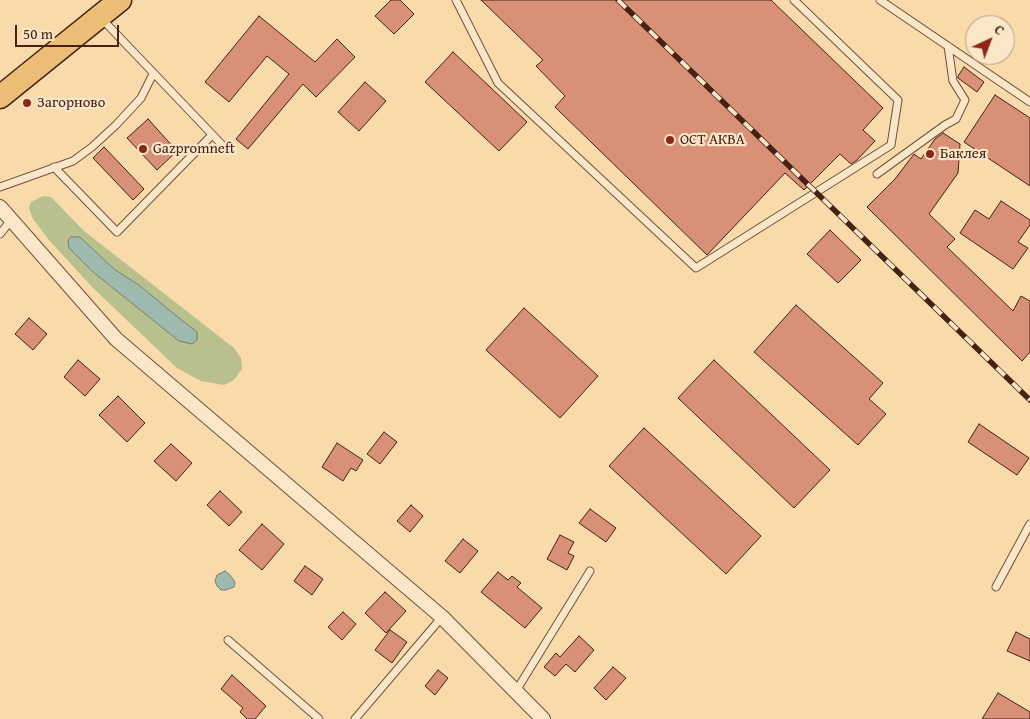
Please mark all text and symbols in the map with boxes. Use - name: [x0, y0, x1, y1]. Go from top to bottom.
- scale bar: [18, 15, 121, 47]
- north arrow: [965, 15, 1015, 65]
- text: С: [990, 20, 1009, 40]
- text: 50 m: [23, 23, 53, 44]
- place label: Загорново: [37, 94, 105, 112]
- marker: Загорново: [21, 97, 33, 109]
- place label: ОСТ АКВА: [680, 131, 745, 149]
- marker: ОСТ АКВА: [664, 134, 676, 146]
- place label: Gazpromneft: [153, 140, 235, 158]
- marker: Gazpromneft: [137, 143, 149, 155]
- place label: Баклея: [940, 145, 986, 163]
- marker: Баклея: [924, 148, 936, 160]

